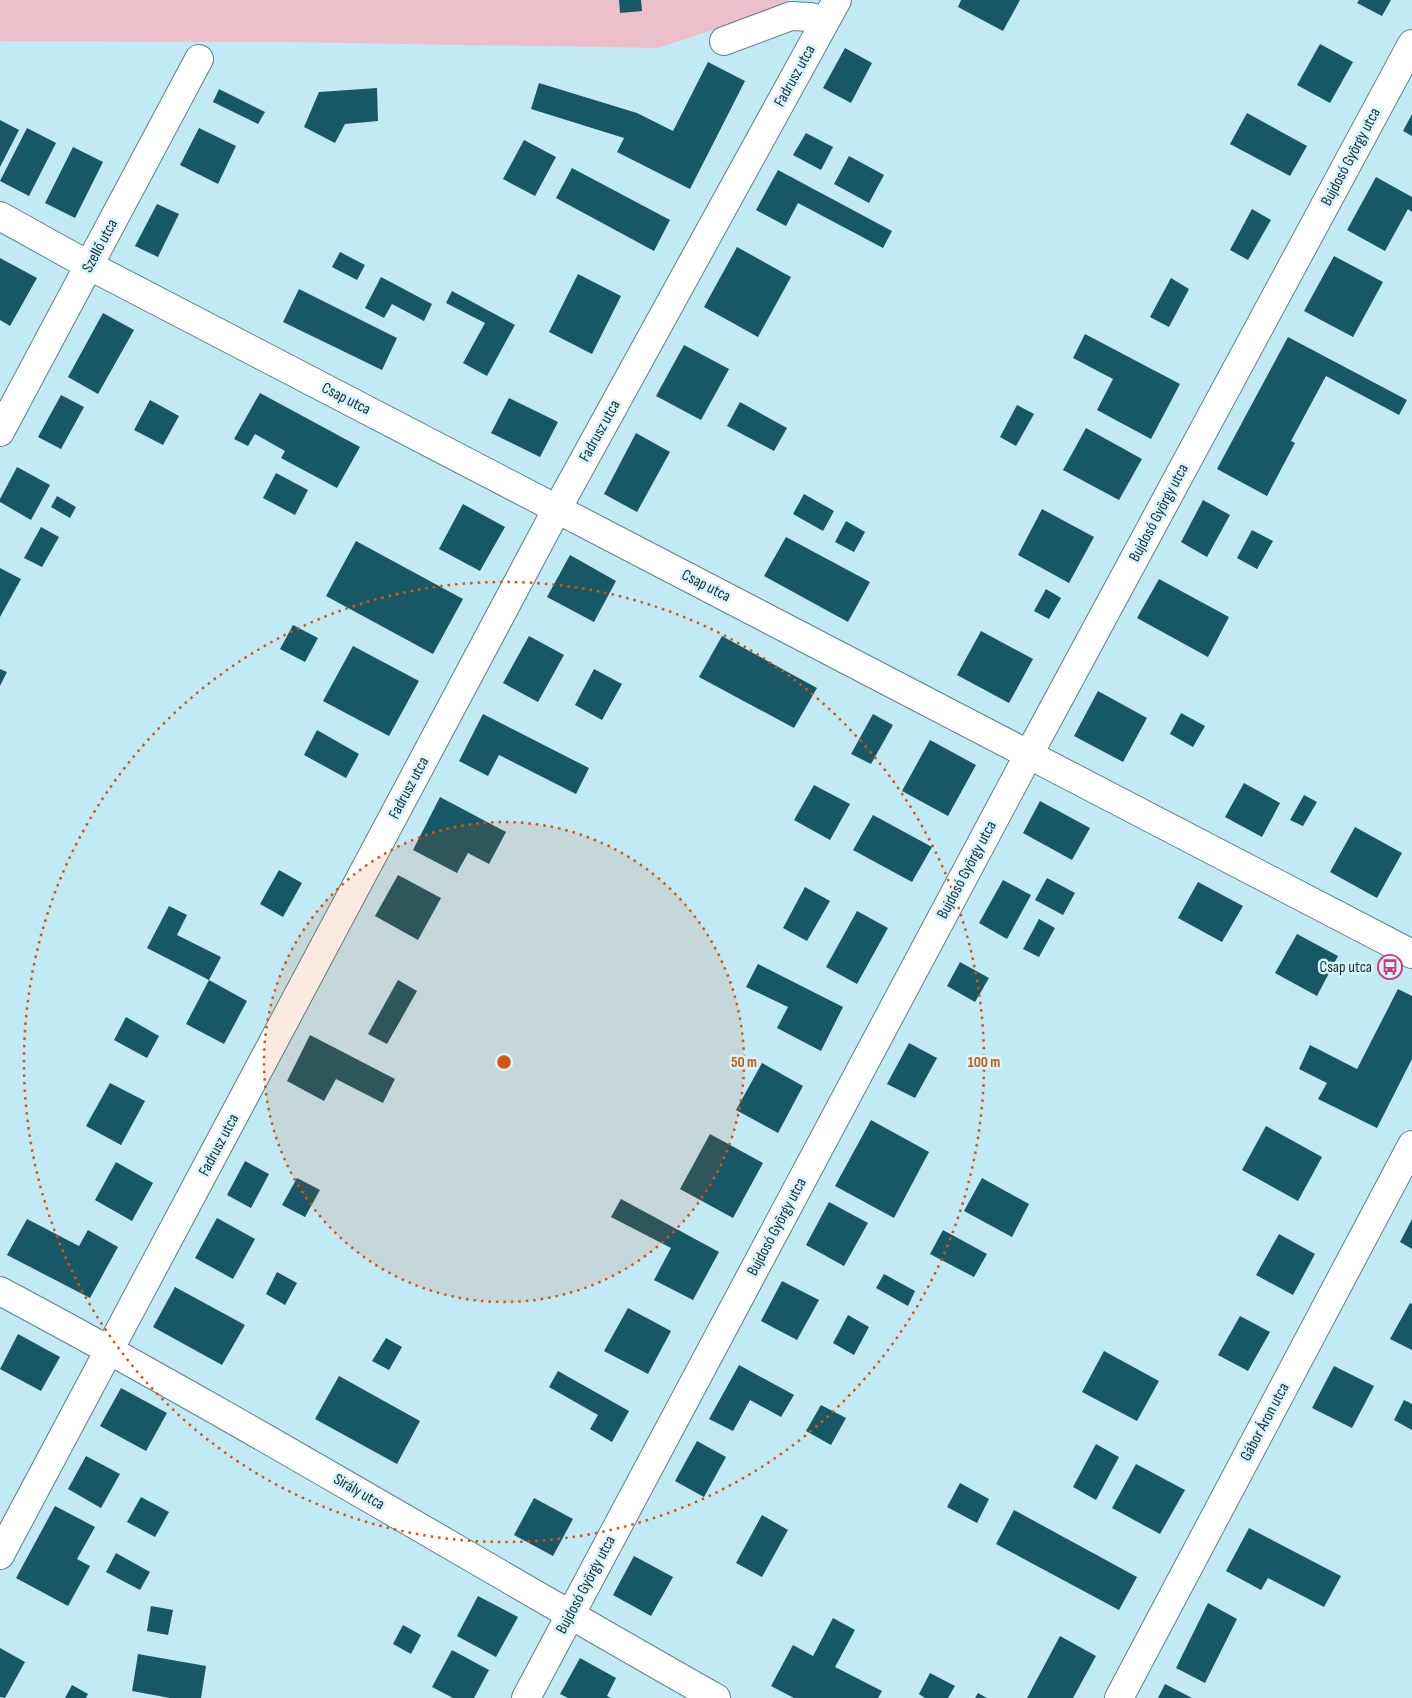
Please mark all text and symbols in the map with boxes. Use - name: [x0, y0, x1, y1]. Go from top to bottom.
- street label: Fadrusz utca: [770, 42, 820, 110]
- street label: Bujdosó György utca: [1317, 105, 1385, 209]
- street label: Szellő utca: [78, 216, 122, 276]
- street label: Csap utca: [318, 379, 374, 419]
- street label: Fadrusz utca: [575, 397, 625, 465]
- street label: Bujdosó György utca: [1125, 461, 1193, 565]
- street label: Csap utca: [678, 566, 734, 606]
- street label: Fadrusz utca: [385, 754, 433, 822]
- street label: Bujdosó György utca: [933, 818, 1001, 922]
- bus stop icon: Csap utca: [1377, 954, 1403, 980]
- place label: Csap utca: [1320, 958, 1372, 977]
- centre of rings: [495, 1053, 513, 1071]
- text: 50 m: [731, 1053, 757, 1072]
- text: 100 m: [968, 1053, 1000, 1072]
- street label: Fadrusz utca: [195, 1111, 243, 1179]
- street label: Bujdosó György utca: [743, 1175, 811, 1279]
- street label: Gábor Áron utca: [1236, 1380, 1294, 1464]
- street label: Sirály utca: [330, 1470, 388, 1514]
- street label: Bujdosó György utca: [552, 1533, 620, 1637]

